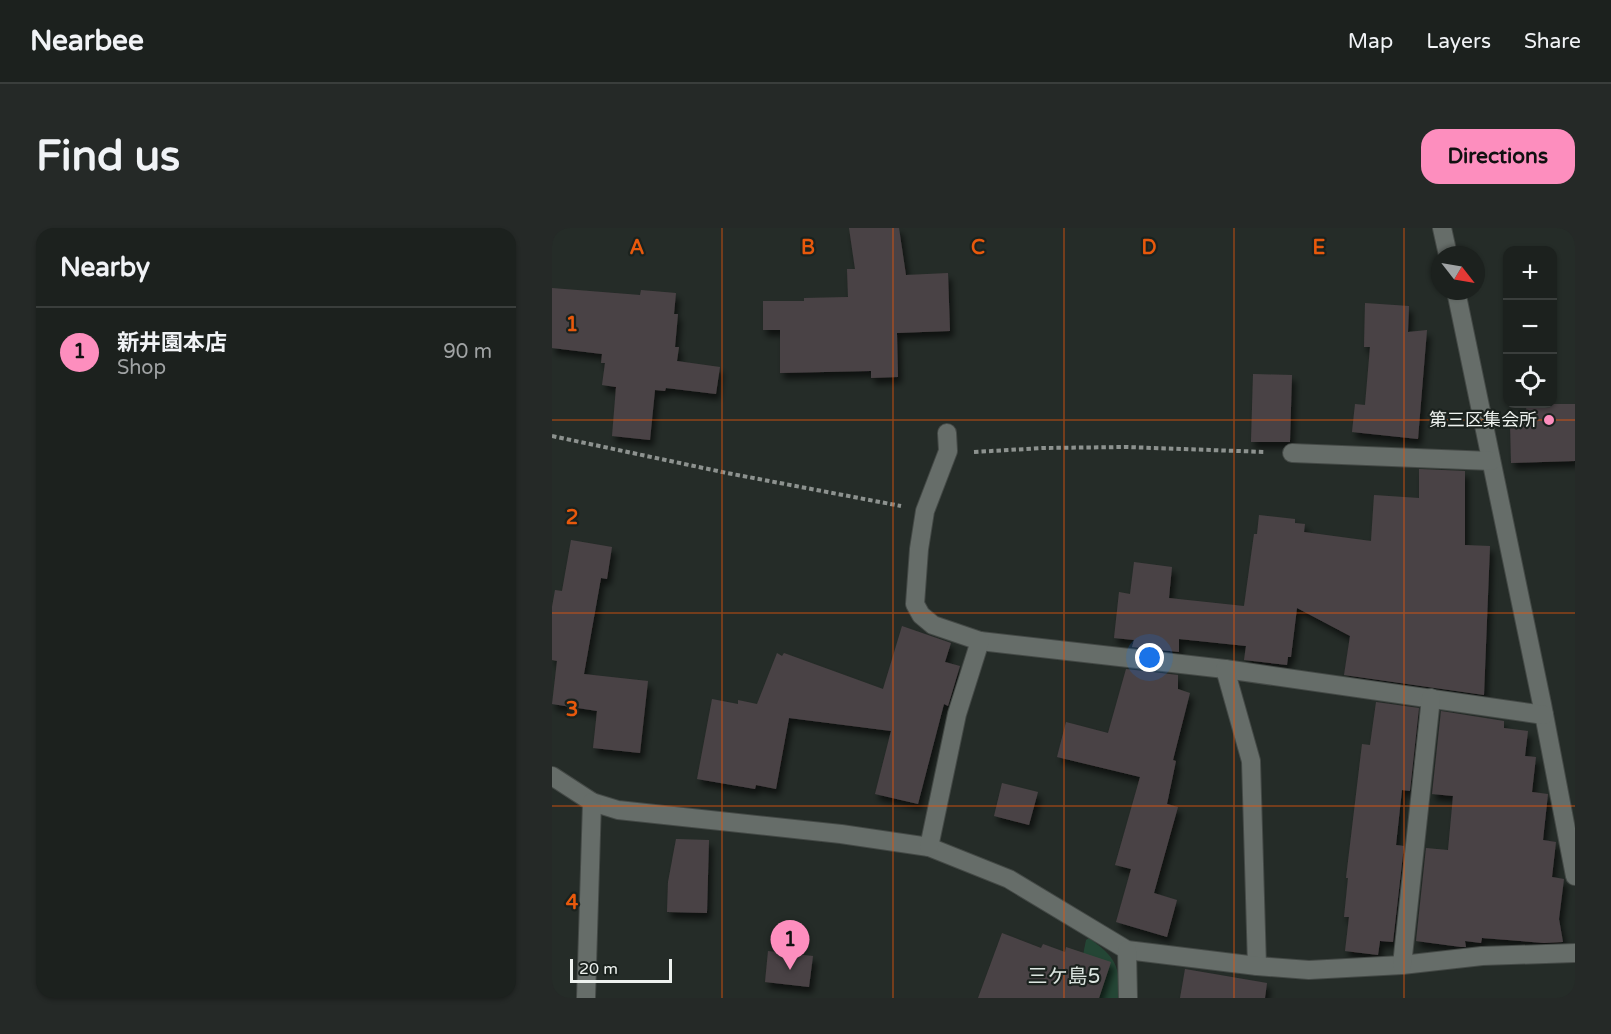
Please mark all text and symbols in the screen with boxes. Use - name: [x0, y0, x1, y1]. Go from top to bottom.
- text: Nearbee: [30, 24, 144, 58]
- text: Map: [1348, 29, 1393, 54]
- text: Layers: [1426, 29, 1491, 54]
- text: Share: [1524, 29, 1581, 54]
- button: Directions: [1421, 129, 1575, 184]
- text: Find us: [36, 131, 180, 182]
- text: A: [630, 236, 645, 260]
- text: B: [801, 236, 815, 260]
- text: C: [971, 236, 985, 260]
- text: D: [1141, 236, 1157, 260]
- text: E: [1313, 236, 1326, 260]
- north arrow: [1431, 246, 1485, 300]
- map controls: [1503, 246, 1557, 408]
- button: +: [1503, 246, 1557, 300]
- text: Nearby: [60, 252, 150, 283]
- button: −: [1503, 300, 1557, 354]
- text: 1: [566, 313, 578, 337]
- text: 新井園本店: [117, 330, 227, 356]
- text: 1: [73, 340, 86, 364]
- text: 90 m: [443, 340, 492, 364]
- button: locate: [1503, 354, 1557, 408]
- text: Shop: [117, 356, 166, 380]
- place label: 第三区集会所: [1429, 409, 1537, 431]
- marker: 第三区集会所: [1542, 413, 1556, 427]
- text: 2: [566, 506, 578, 530]
- your location: [1135, 643, 1164, 672]
- text: 3: [566, 698, 578, 722]
- text: 4: [566, 891, 579, 915]
- pin: 1: [770, 920, 810, 970]
- scale bar: [570, 956, 672, 984]
- text: 20 m: [579, 959, 618, 979]
- district label: 三ケ島5: [1028, 965, 1100, 989]

